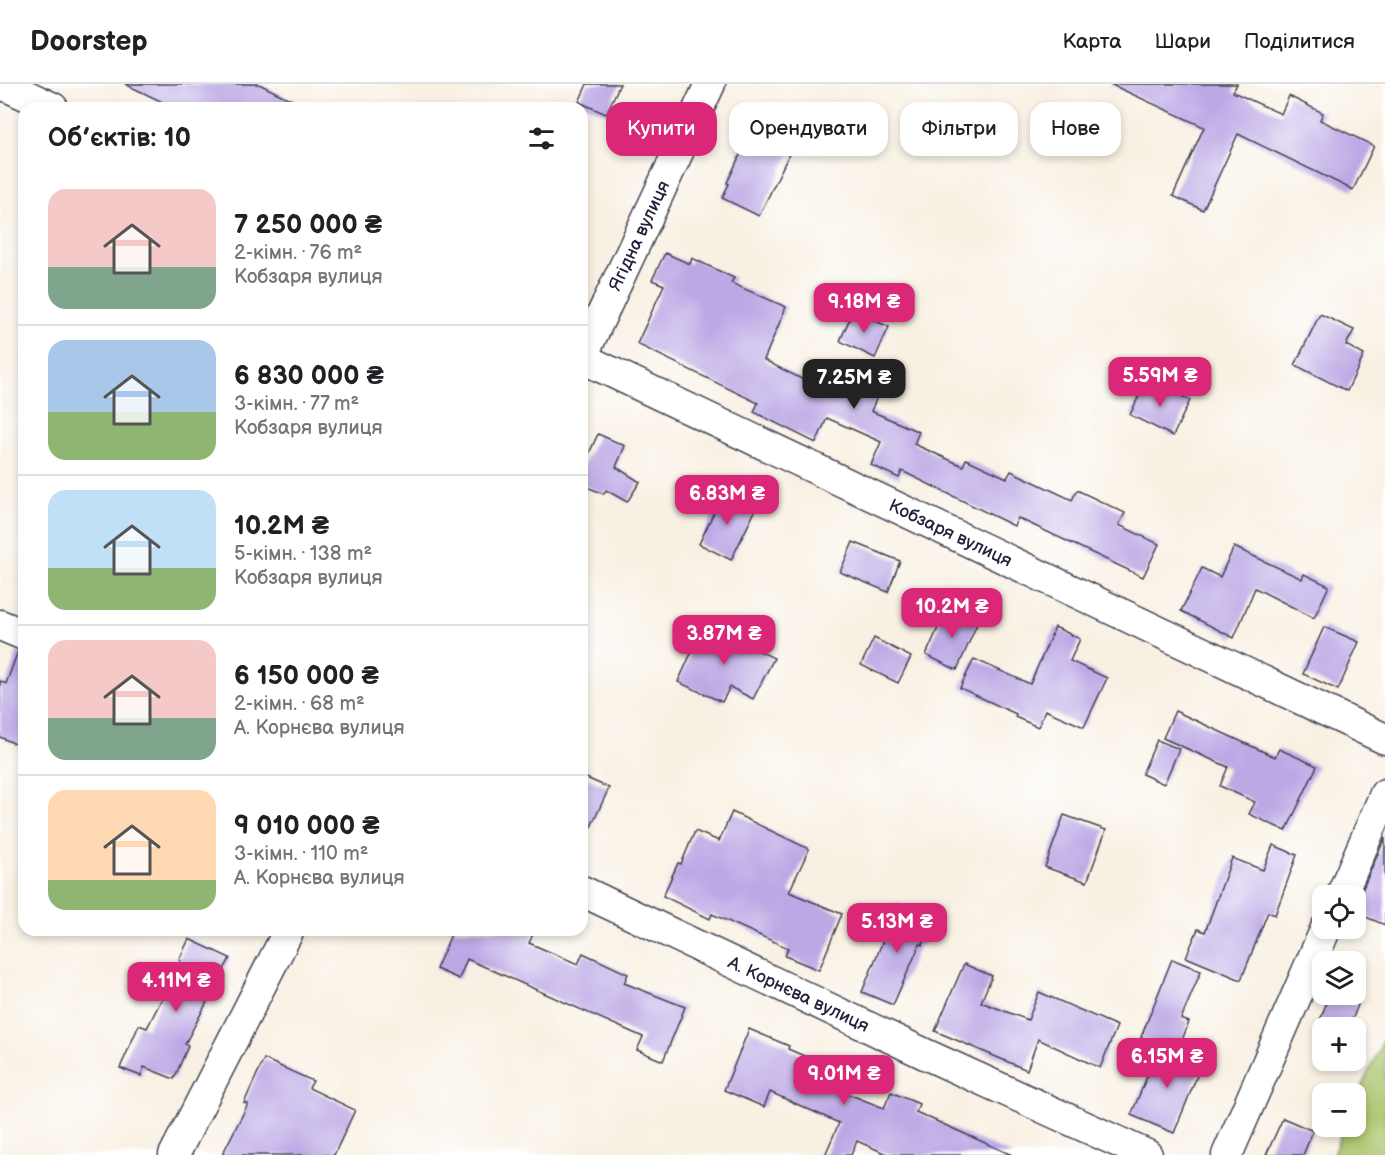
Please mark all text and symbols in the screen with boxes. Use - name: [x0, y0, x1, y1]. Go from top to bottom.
- text: Doorstep: [30, 25, 147, 58]
- text: Карта: [1062, 29, 1122, 54]
- text: Шари: [1155, 29, 1211, 54]
- text: Поділитися: [1244, 29, 1355, 54]
- chip: Купити: [606, 102, 717, 156]
- chip: Орендувати: [729, 102, 888, 156]
- chip: Фільтри: [900, 102, 1018, 156]
- chip: Нове: [1030, 102, 1121, 156]
- icon: filters: [525, 122, 558, 155]
- text: Об’єктів: 10: [48, 123, 191, 154]
- street label: Ягідна вулиця: [604, 177, 674, 294]
- text: 7 250 000 ₴: [234, 210, 382, 241]
- icon: home: [96, 213, 168, 285]
- text: 2-кімн. · 76 m²: [234, 241, 362, 265]
- text: Кобзаря вулиця: [234, 265, 383, 289]
- pin: 9.18M ₴: [809, 283, 919, 334]
- text: 9.18M ₴: [828, 290, 900, 314]
- pin: 5.59M ₴: [1105, 357, 1215, 408]
- pin: 7.25M ₴: [799, 359, 909, 410]
- text: 6 830 000 ₴: [234, 361, 384, 392]
- icon: home: [96, 364, 168, 436]
- text: 5.59M ₴: [1122, 364, 1198, 388]
- text: 7.25M ₴: [817, 366, 891, 390]
- text: 3-кімн. · 77 m²: [234, 392, 359, 416]
- text: Кобзаря вулиця: [234, 416, 383, 440]
- pin: 6.83M ₴: [672, 475, 782, 526]
- text: 6.83M ₴: [689, 482, 765, 506]
- street label: Кобзаря вулиця: [885, 495, 1015, 572]
- text: 10.2M ₴: [234, 511, 329, 542]
- icon: home: [96, 514, 168, 586]
- text: 5-кімн. · 138 m²: [234, 542, 372, 566]
- text: Кобзаря вулиця: [234, 566, 383, 590]
- pin: 10.2M ₴: [897, 588, 1007, 639]
- text: 10.2M ₴: [915, 595, 989, 619]
- pin: 3.87M ₴: [669, 615, 779, 666]
- text: 3.87M ₴: [686, 622, 762, 646]
- text: 6 150 000 ₴: [234, 661, 379, 692]
- icon: home: [96, 664, 168, 736]
- text: 2-кімн. · 68 m²: [234, 692, 365, 716]
- text: А. Корнєва вулиця: [234, 716, 405, 740]
- text: 9 010 000 ₴: [234, 811, 380, 842]
- icon: home: [96, 814, 168, 886]
- text: 3-кімн. · 110 m²: [234, 842, 368, 866]
- text: А. Корнєва вулиця: [234, 866, 405, 890]
- map controls: [1312, 885, 1366, 1137]
- button: locate: [1312, 885, 1366, 939]
- pin: 5.13M ₴: [842, 903, 952, 954]
- text: 5.13M ₴: [861, 910, 933, 934]
- button: layers: [1312, 951, 1366, 1005]
- street label: А. Корнєва вулиця: [724, 952, 872, 1037]
- pin: 4.11M ₴: [121, 962, 231, 1013]
- text: 4.11M ₴: [142, 969, 211, 993]
- button: +: [1312, 1017, 1366, 1071]
- pin: 6.15M ₴: [1112, 1038, 1222, 1089]
- text: 6.15M ₴: [1131, 1045, 1203, 1069]
- pin: 9.01M ₴: [789, 1055, 899, 1106]
- text: 9.01M ₴: [808, 1062, 880, 1086]
- button: −: [1312, 1083, 1366, 1137]

